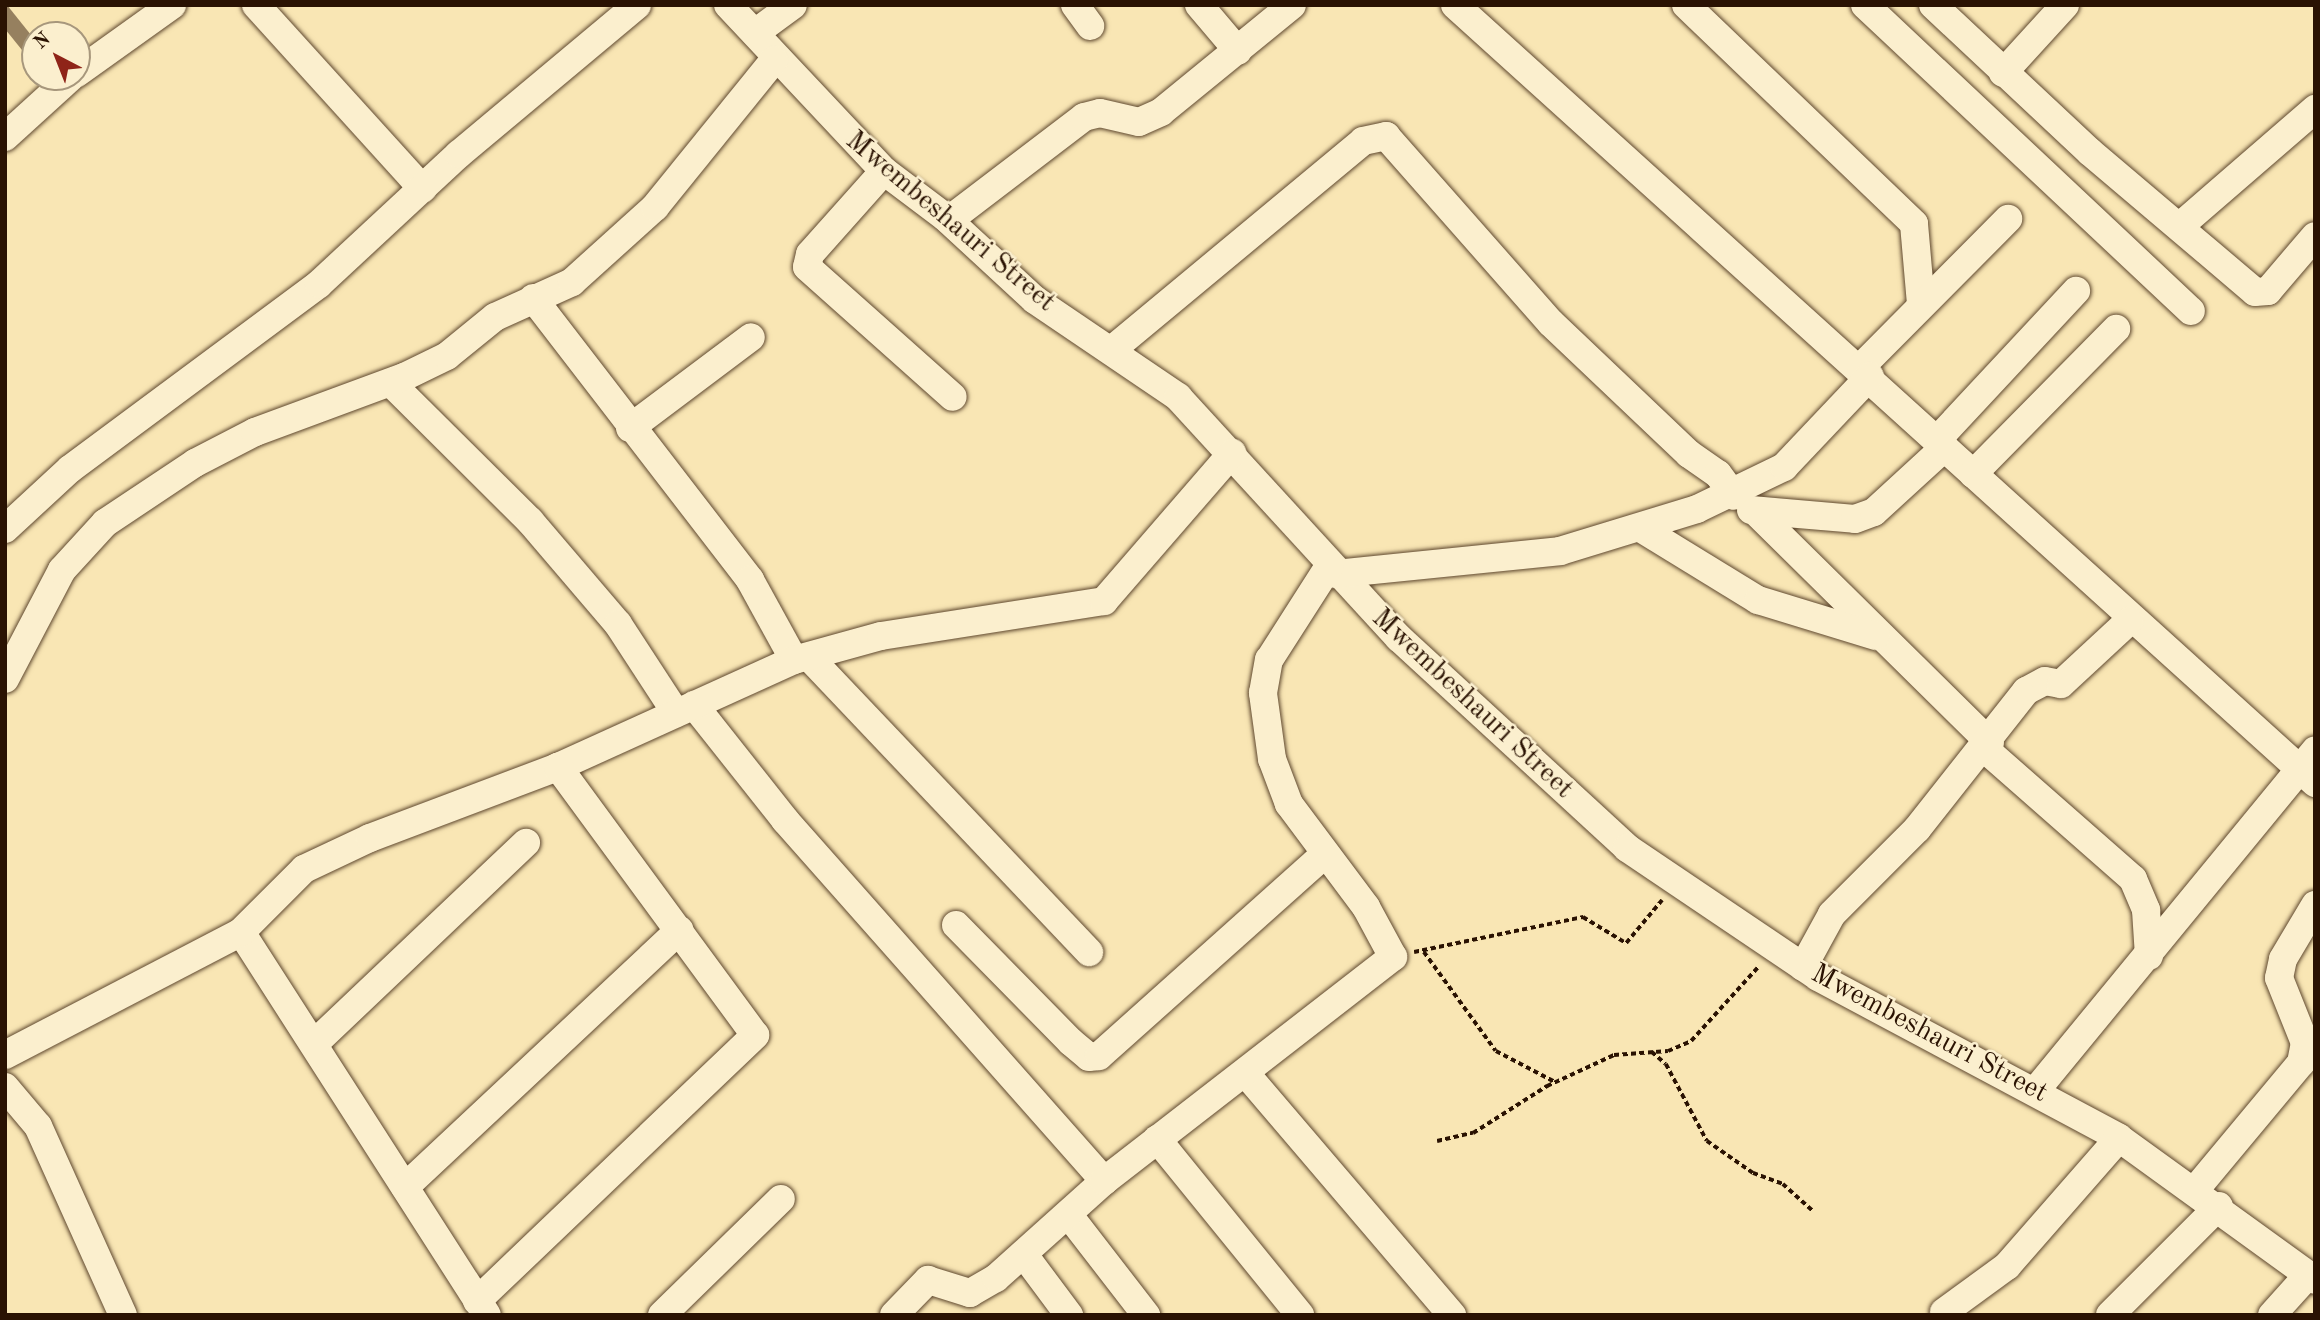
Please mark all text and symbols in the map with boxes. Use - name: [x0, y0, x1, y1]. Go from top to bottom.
- north arrow: [21, 21, 91, 91]
- text: N: [31, 30, 55, 53]
- street label: Mwembeshauri Street: [838, 124, 1062, 320]
- street label: Mwembeshauri Street: [1364, 602, 1580, 806]
- street label: Mwembeshauri Street: [1805, 957, 2053, 1111]

